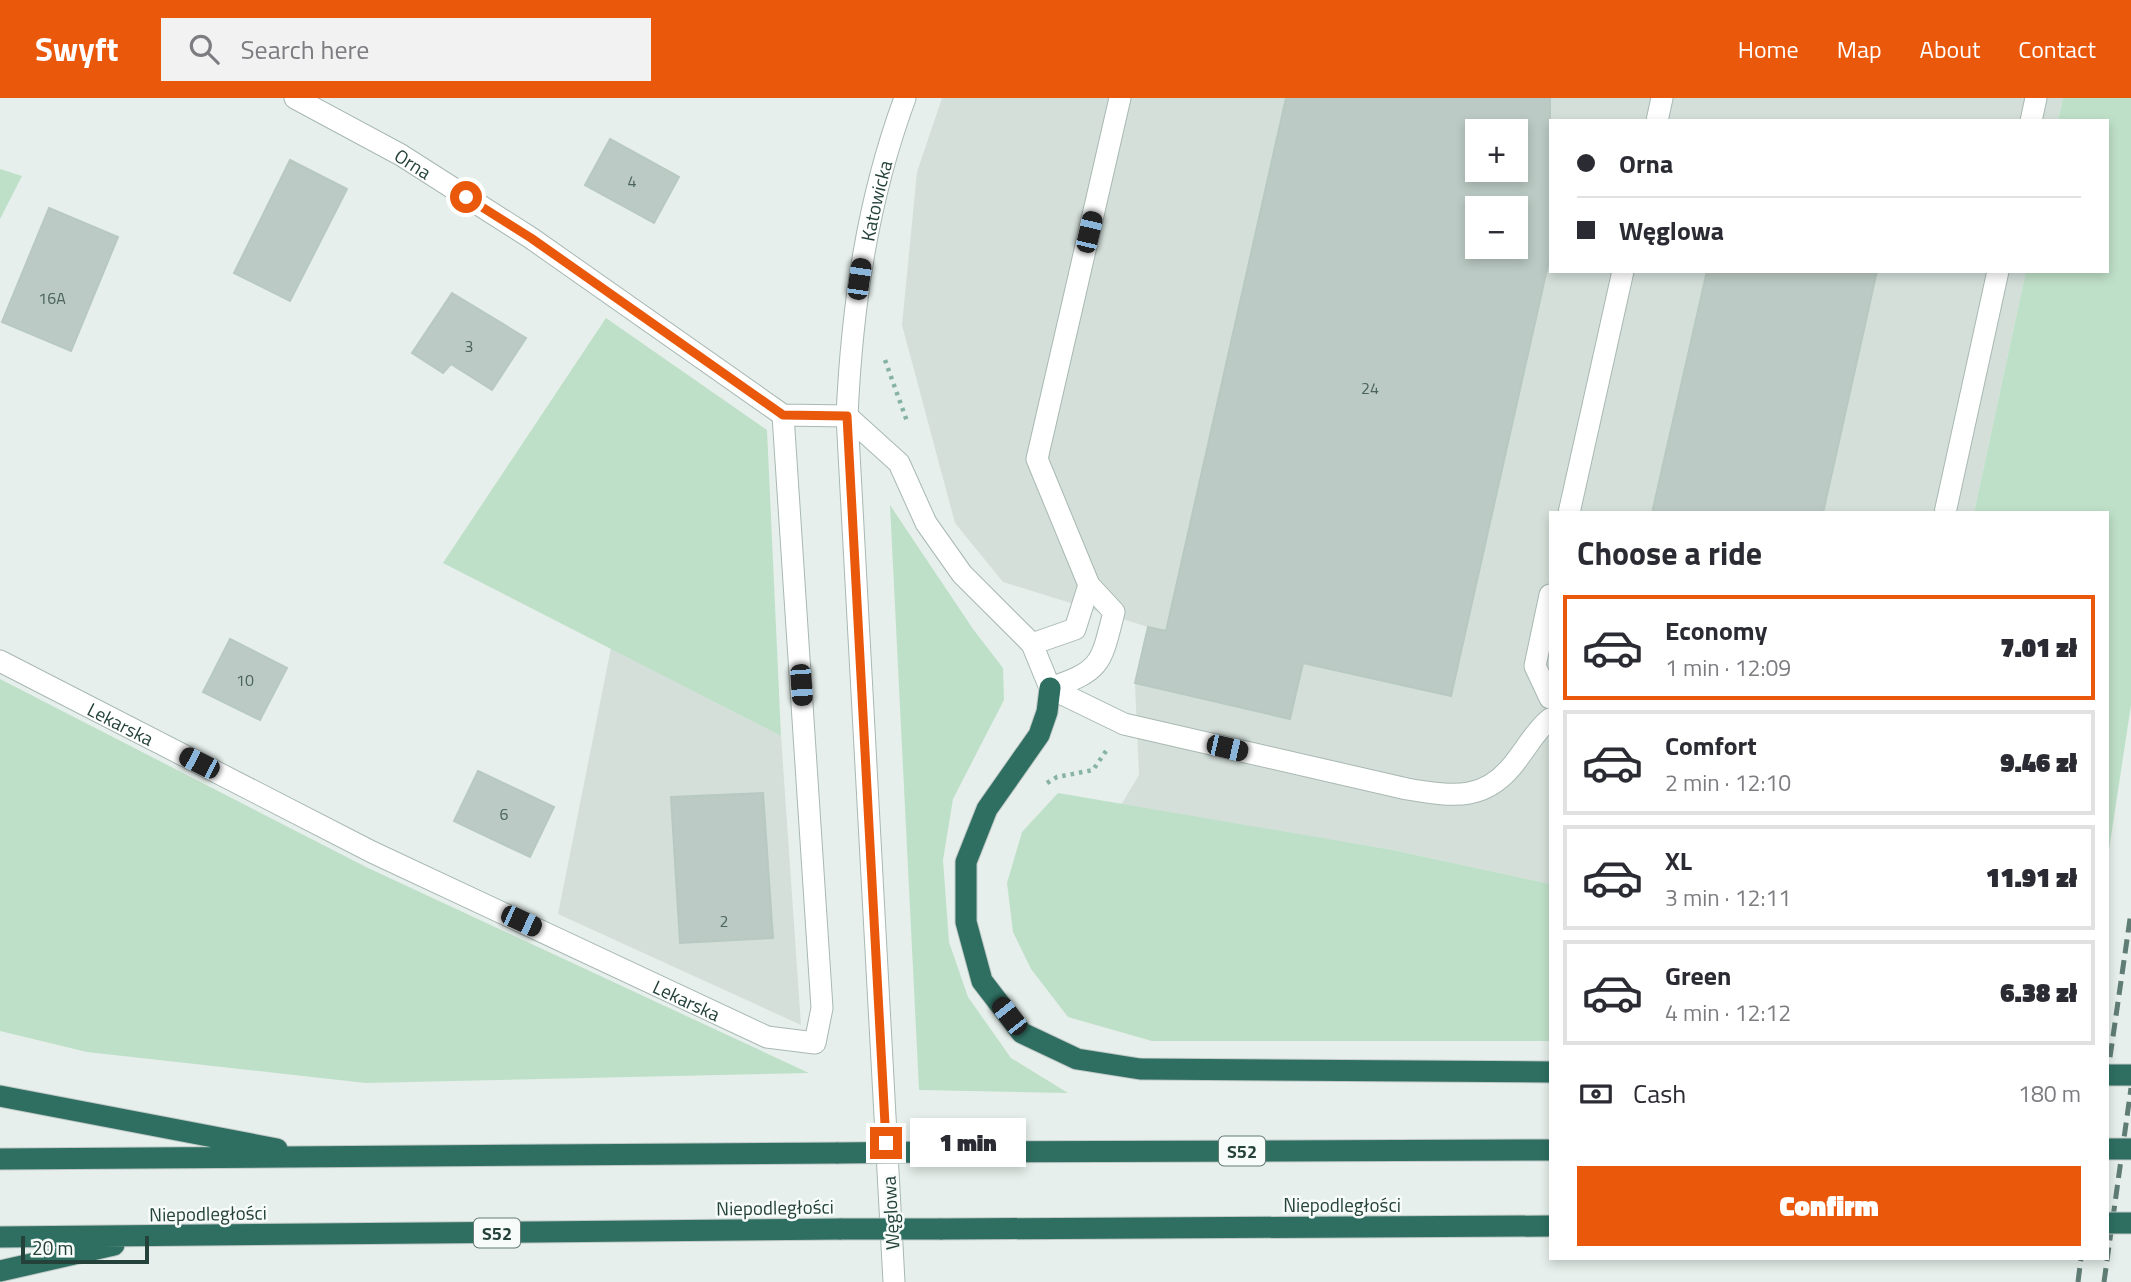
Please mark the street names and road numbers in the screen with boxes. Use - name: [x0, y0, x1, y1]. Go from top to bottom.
- street label: Orna: [389, 140, 438, 186]
- street label: Katowicka: [852, 156, 899, 243]
- street label: Lekarska: [83, 694, 160, 752]
- street label: Lekarska: [649, 971, 726, 1028]
- road number: S52: [1219, 1136, 1265, 1166]
- street label: Węglowa: [874, 1175, 906, 1251]
- street label: Niepodległości: [1283, 1190, 1401, 1219]
- street label: Niepodległości: [716, 1191, 834, 1223]
- street label: Niepodległości: [149, 1197, 267, 1229]
- road number: S52: [474, 1218, 520, 1248]

